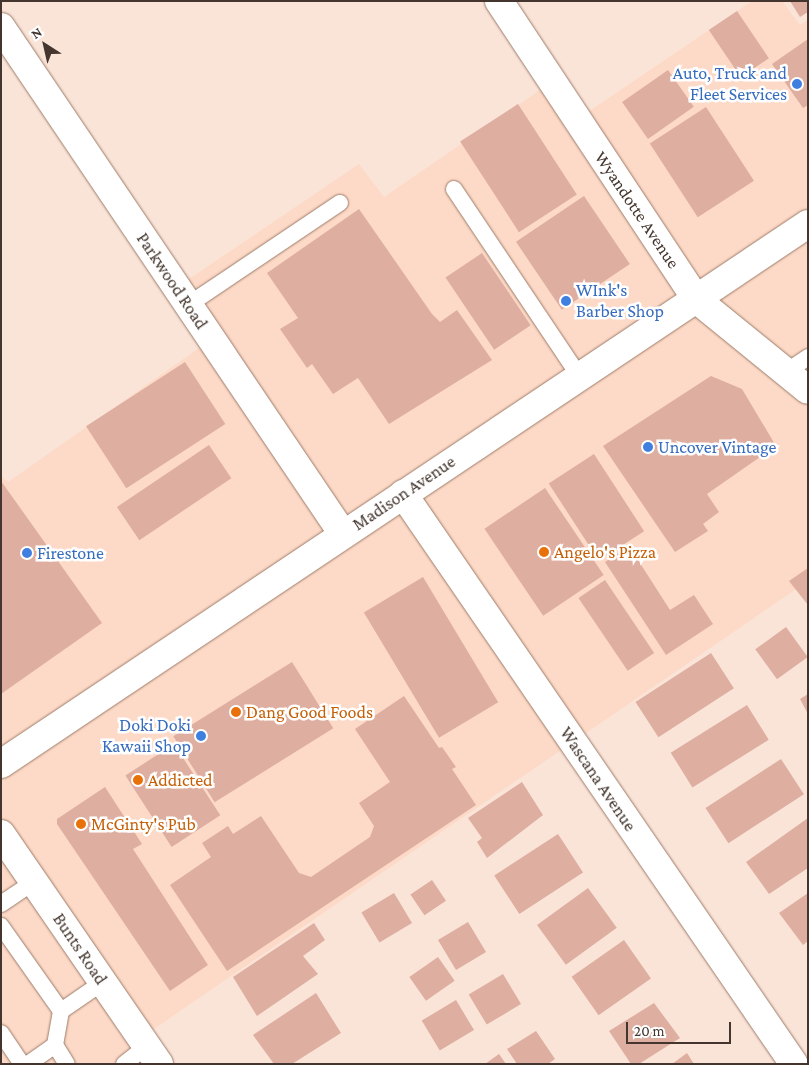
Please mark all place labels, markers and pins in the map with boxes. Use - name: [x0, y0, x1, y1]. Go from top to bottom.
- place label: Auto, Truck and Fleet Services: [673, 63, 787, 106]
- marker: Auto, Truck and Fleet Services: [791, 78, 803, 90]
- place label: WInk's Barber Shop: [576, 280, 664, 322]
- marker: WInk's Barber Shop: [560, 295, 572, 307]
- place label: Uncover Vintage: [658, 436, 777, 458]
- marker: Uncover Vintage: [642, 441, 654, 453]
- place label: Angelo's Pizza: [554, 541, 656, 563]
- place label: Firestone: [37, 542, 104, 564]
- marker: Angelo's Pizza: [538, 546, 550, 558]
- marker: Firestone: [21, 547, 33, 559]
- place label: Dang Good Foods: [246, 701, 373, 723]
- marker: Dang Good Foods: [230, 706, 242, 718]
- place label: Doki Doki Kawaii Shop: [102, 715, 191, 758]
- marker: Doki Doki Kawaii Shop: [195, 730, 207, 742]
- place label: Addicted: [148, 769, 213, 791]
- marker: Addicted: [132, 774, 144, 786]
- place label: McGinty's Pub: [91, 813, 196, 835]
- marker: McGinty's Pub: [75, 818, 87, 830]

